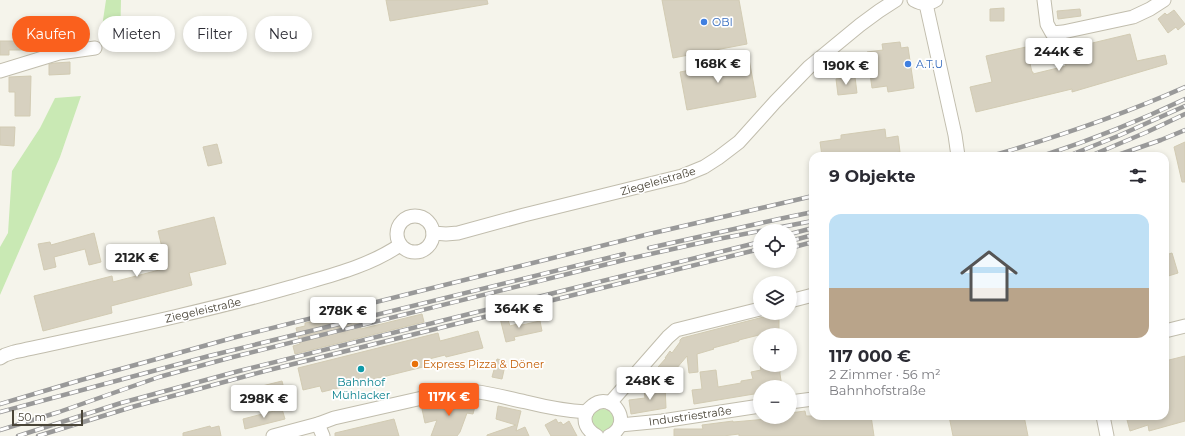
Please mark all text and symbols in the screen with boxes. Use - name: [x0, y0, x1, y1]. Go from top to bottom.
- place label: OBI: [712, 15, 733, 29]
- chip: Kaufen: [12, 16, 90, 52]
- chip: Mieten: [98, 16, 175, 52]
- chip: Filter: [183, 16, 247, 52]
- chip: Neu: [255, 16, 312, 52]
- marker: OBI: [699, 17, 709, 27]
- pin: 244K €: [1026, 38, 1092, 72]
- text: 244K €: [1034, 43, 1084, 59]
- pin: 168K €: [685, 50, 751, 84]
- pin: 190K €: [813, 52, 879, 86]
- text: 168K €: [695, 55, 741, 71]
- text: 190K €: [823, 57, 869, 73]
- place label: A.T.U: [916, 57, 943, 71]
- marker: A.T.U: [903, 59, 913, 69]
- street label: Ziegeleistraße: [619, 163, 698, 198]
- icon: filters: [1127, 165, 1149, 187]
- text: 9 Objekte: [829, 166, 916, 186]
- map controls: [753, 224, 797, 424]
- button: locate: [753, 224, 797, 268]
- icon: home: [953, 240, 1025, 312]
- pin: 212K €: [104, 244, 170, 278]
- text: 212K €: [115, 249, 159, 265]
- button: layers: [753, 276, 797, 320]
- street label: Ziegeleistraße: [164, 294, 243, 326]
- pin: 364K €: [486, 295, 552, 329]
- pin: 278K €: [310, 297, 376, 331]
- text: 364K €: [495, 300, 543, 316]
- text: 278K €: [319, 302, 367, 318]
- button: +: [753, 328, 797, 372]
- text: 117 000 €: [829, 346, 911, 366]
- place label: Express Pizza & Döner: [423, 357, 544, 371]
- marker: Express Pizza & Döner: [410, 359, 420, 369]
- marker: Bahnhof Mühlacker: [356, 364, 366, 374]
- text: 2 Zimmer · 56 m²: [829, 366, 941, 382]
- pin: 248K €: [617, 367, 683, 401]
- text: 248K €: [625, 372, 675, 388]
- place label: Bahnhof Mühlacker: [332, 375, 390, 402]
- button: −: [753, 380, 797, 424]
- text: Bahnhofstraße: [829, 382, 926, 398]
- pin: 117K €: [416, 383, 482, 417]
- pin: 298K €: [231, 385, 297, 419]
- text: 117K €: [428, 388, 470, 404]
- text: 298K €: [240, 390, 288, 406]
- street label: Industriestraße: [648, 403, 733, 429]
- scale bar: [12, 408, 83, 427]
- text: 50 m: [18, 410, 46, 424]

